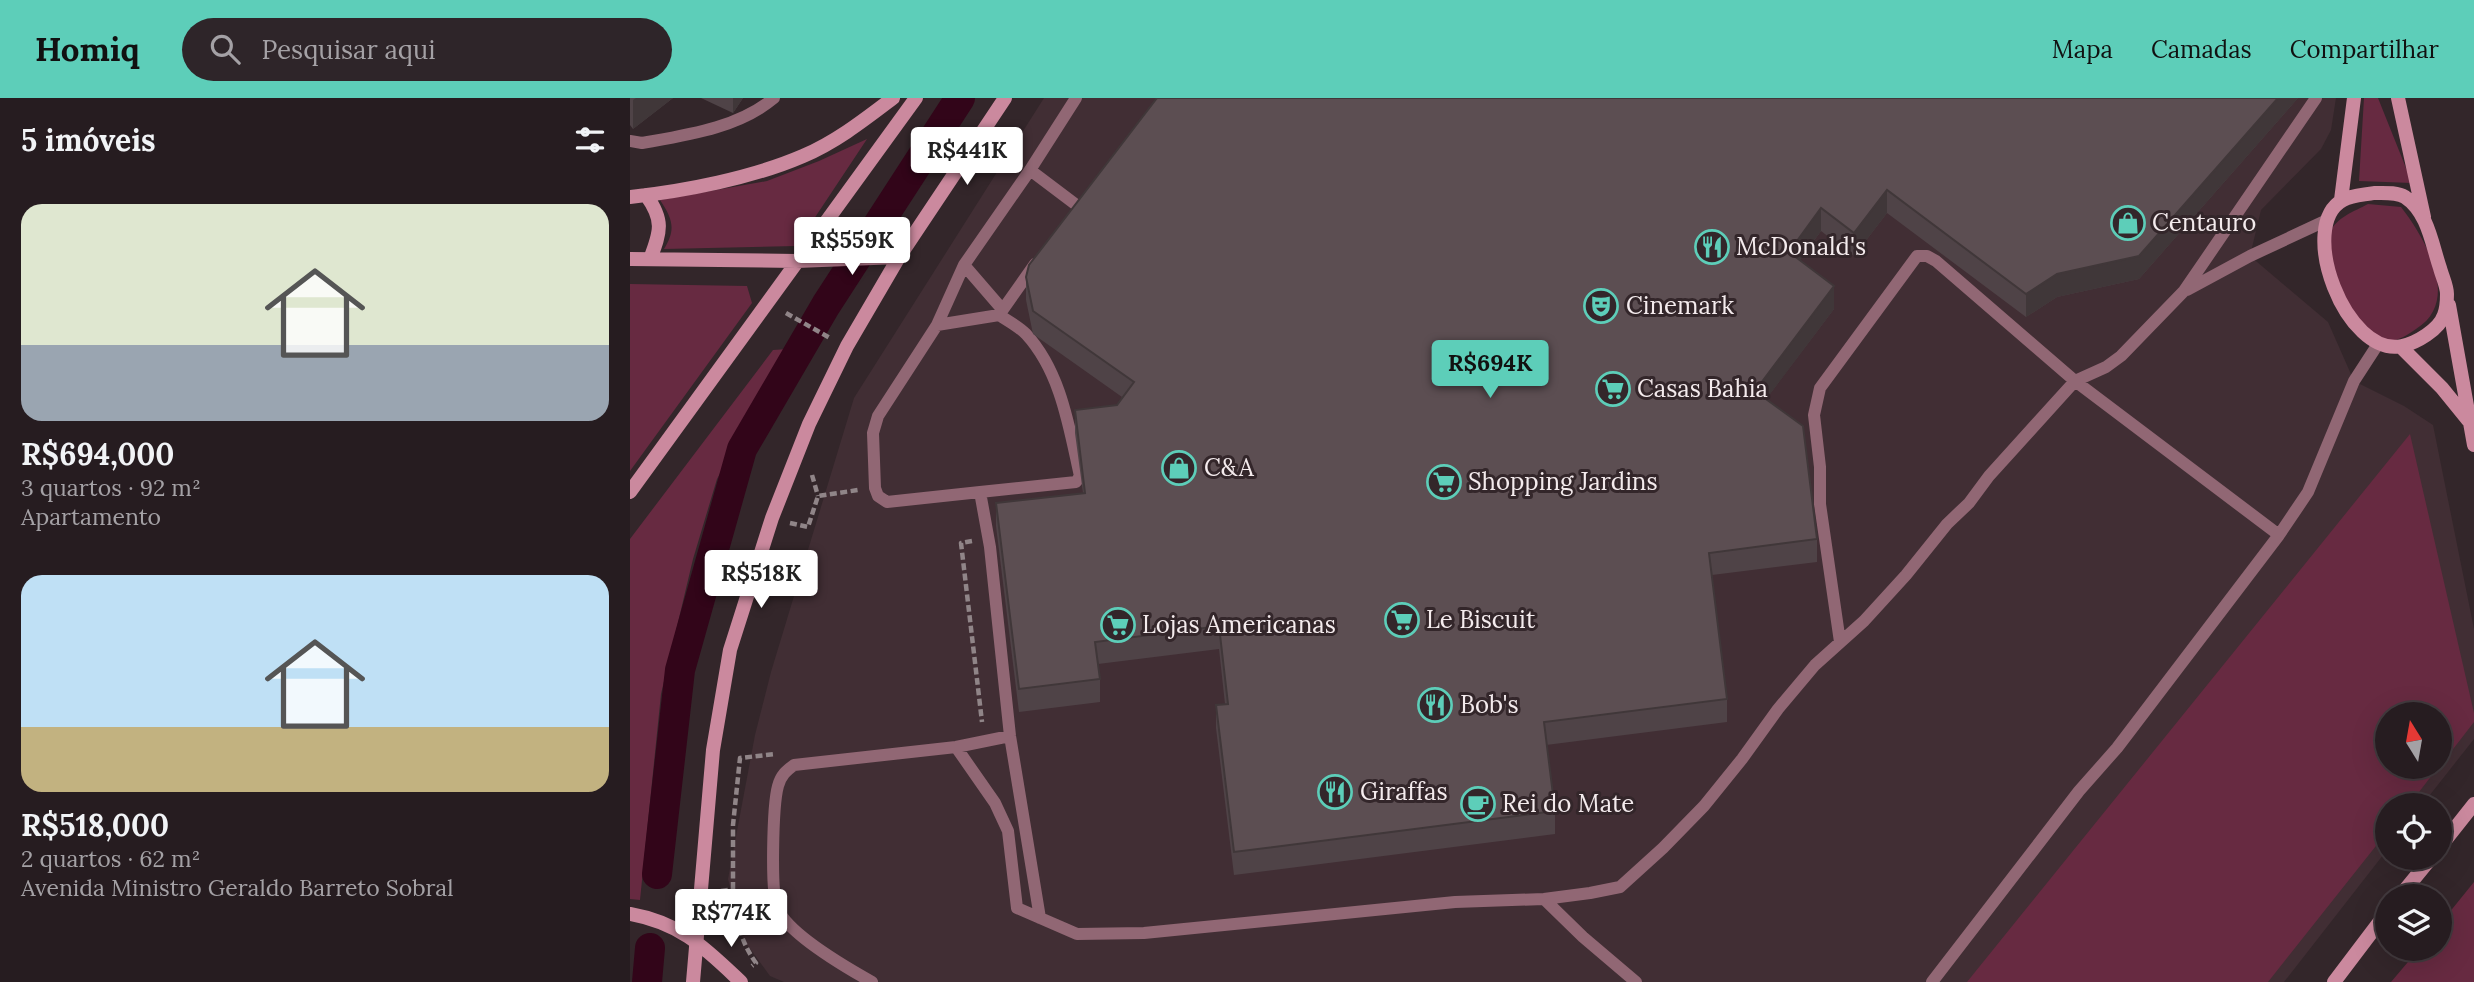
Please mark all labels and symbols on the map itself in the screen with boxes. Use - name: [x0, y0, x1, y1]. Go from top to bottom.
- pin: R$441K: [910, 127, 1024, 187]
- shop icon: Centauro: [2109, 204, 2147, 242]
- place label: Centauro: [2152, 207, 2256, 238]
- pin: R$559K: [795, 218, 909, 277]
- restaurant icon: McDonald's: [1693, 228, 1731, 266]
- place label: McDonald's: [1736, 231, 1866, 262]
- theatre icon: Cinemark: [1582, 287, 1620, 325]
- place label: Cinemark: [1626, 290, 1734, 321]
- pin: R$694K: [1433, 341, 1547, 400]
- supermarket icon: Casas Bahia: [1594, 370, 1632, 408]
- place label: Casas Bahia: [1637, 373, 1768, 404]
- shop icon: C&A: [1160, 449, 1198, 487]
- place label: C&A: [1204, 452, 1255, 483]
- supermarket icon: Shopping Jardins: [1425, 463, 1463, 501]
- place label: Shopping Jardins: [1468, 466, 1658, 497]
- pin: R$518K: [704, 550, 818, 610]
- supermarket icon: Le Biscuit: [1383, 601, 1421, 639]
- place label: Le Biscuit: [1426, 604, 1536, 635]
- supermarket icon: Lojas Americanas: [1099, 606, 1137, 644]
- place label: Lojas Americanas: [1142, 609, 1336, 640]
- restaurant icon: Bob's: [1416, 686, 1454, 724]
- place label: Bob's: [1460, 689, 1519, 720]
- north arrow: [2375, 702, 2452, 779]
- restaurant icon: Giraffas: [1316, 773, 1354, 811]
- place label: Giraffas: [1360, 776, 1448, 807]
- cafe icon: Rei do Mate: [1459, 785, 1497, 823]
- place label: Rei do Mate: [1502, 788, 1634, 819]
- pin: R$774K: [674, 890, 788, 949]

